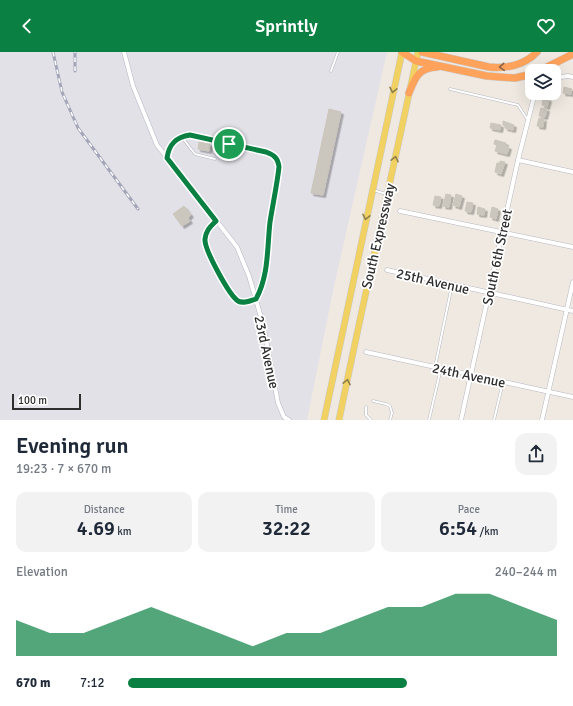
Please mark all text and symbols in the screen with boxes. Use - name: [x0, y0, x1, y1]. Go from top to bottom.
- icon: back: [16, 15, 38, 37]
- text: Sprintly: [255, 15, 318, 37]
- icon: heart: [535, 15, 557, 37]
- one-way arrow: [499, 63, 506, 72]
- map controls: [525, 64, 561, 100]
- button: layers: [525, 64, 561, 100]
- one-way arrow: [390, 87, 398, 93]
- pin: [212, 127, 246, 161]
- icon: arrive: [218, 133, 240, 155]
- one-way arrow: [390, 156, 398, 162]
- street label: South Expressway: [358, 181, 399, 290]
- street label: South 6th Street: [479, 207, 516, 307]
- one-way arrow: [363, 214, 371, 220]
- street label: 25th Avenue: [395, 265, 471, 298]
- street label: 23rd Avenue: [250, 314, 283, 390]
- street label: 24th Avenue: [431, 359, 507, 392]
- one-way arrow: [343, 379, 351, 385]
- scale bar: [12, 392, 81, 411]
- text: 100 m: [18, 394, 47, 407]
- text: Evening run: [16, 432, 129, 459]
- button: share: [515, 433, 557, 475]
- text: 19:23 · 7 × 670 m: [16, 461, 111, 477]
- text: Distance: [84, 503, 125, 516]
- text: Time: [275, 503, 298, 516]
- text: Pace: [458, 503, 480, 516]
- text: 4.69: [77, 516, 115, 541]
- text: 32:22: [262, 516, 311, 541]
- text: 6:54: [439, 516, 477, 541]
- text: km: [115, 525, 131, 538]
- text: /km: [477, 525, 499, 538]
- text: Elevation: [16, 564, 68, 580]
- text: 240–244 m: [495, 564, 557, 580]
- text: 670 m: [16, 675, 50, 691]
- text: 7:12: [80, 675, 105, 691]

